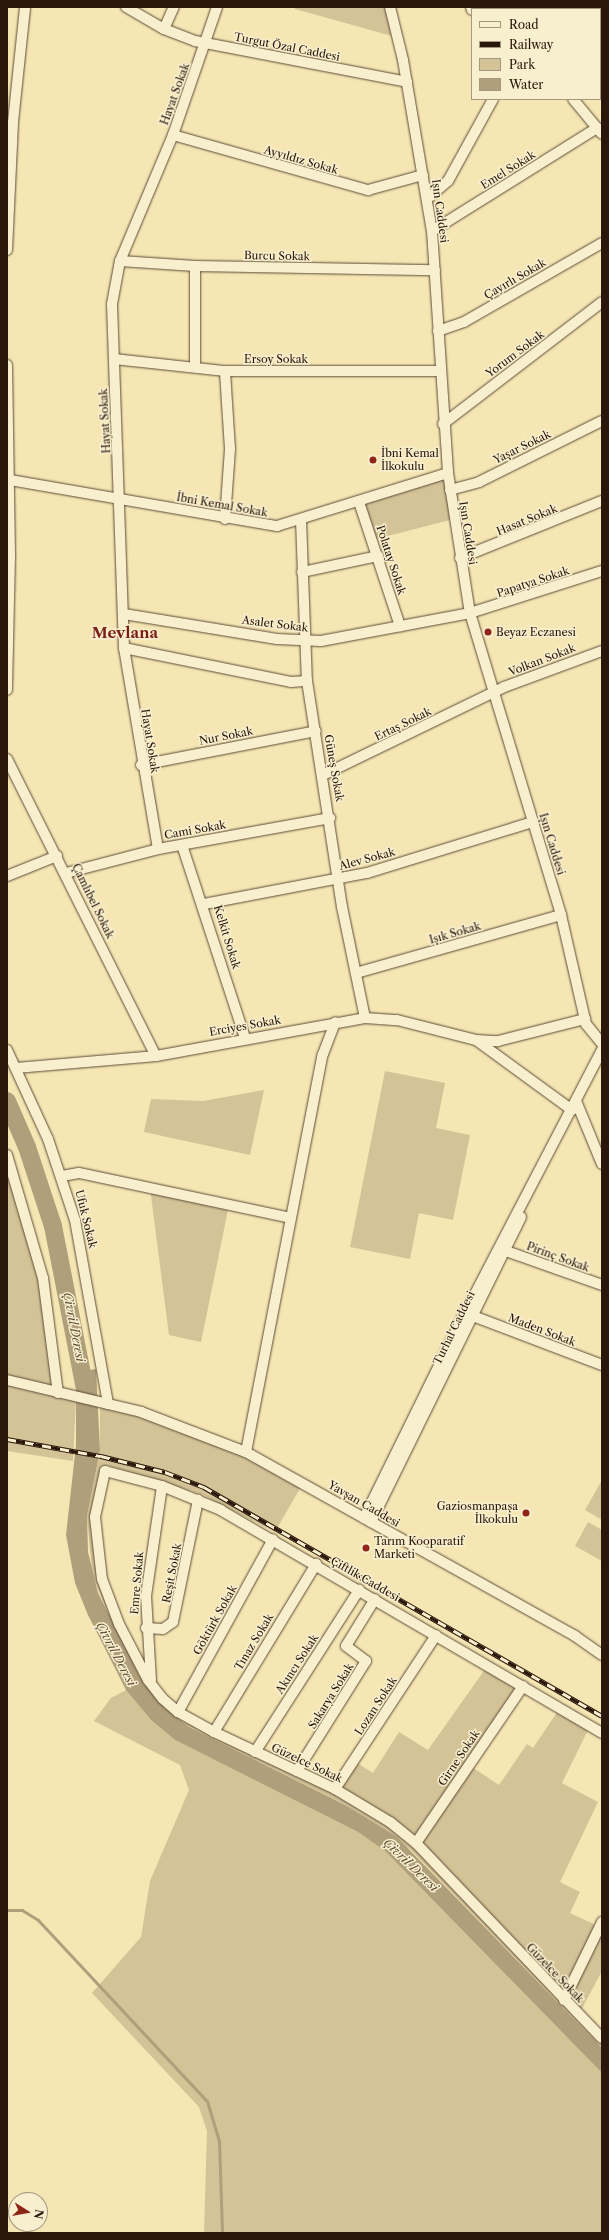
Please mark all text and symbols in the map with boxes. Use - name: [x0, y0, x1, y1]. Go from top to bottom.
- legend: [471, 8, 601, 100]
- text: Road: [509, 17, 539, 32]
- street label: Turgut Özal Caddesi: [233, 30, 341, 64]
- text: Railway: [509, 37, 554, 52]
- text: Park: [509, 57, 535, 72]
- street label: Hayat Sokak: [158, 61, 192, 127]
- text: Water: [509, 77, 543, 92]
- street label: Ayyıldız Sokak: [262, 143, 340, 177]
- street label: Emel Sokak: [478, 148, 538, 192]
- street label: Işın Caddesi: [429, 178, 451, 244]
- street label: Burcu Sokak: [244, 249, 310, 263]
- street label: Çayırlı Sokak: [482, 256, 548, 302]
- street label: Yorum Sokak: [483, 328, 547, 380]
- street label: Ersoy Sokak: [244, 352, 308, 366]
- street label: Hayat Sokak: [97, 388, 113, 454]
- street label: Yaşar Sokak: [491, 427, 553, 467]
- place label: İbni Kemal İlkokulu: [381, 447, 439, 473]
- marker: İbni Kemal İlkokulu: [368, 455, 378, 465]
- street label: İbni Kemal Sokak: [175, 490, 269, 520]
- street label: Işın Caddesi: [456, 500, 480, 566]
- street label: Hasat Sokak: [495, 502, 559, 538]
- street label: Polatay Sokak: [373, 523, 409, 597]
- street label: Papatya Sokak: [495, 564, 571, 600]
- street label: Asalet Sokak: [241, 613, 309, 635]
- district label: Mevlana: [92, 624, 158, 642]
- place label: Beyaz Eczanesi: [496, 625, 576, 639]
- marker: Beyaz Eczanesi: [483, 627, 493, 637]
- street label: Volkan Sokak: [507, 641, 577, 679]
- street label: Ertaş Sokak: [373, 705, 433, 743]
- street label: Hayat Sokak: [138, 708, 162, 774]
- street label: Nur Sokak: [198, 724, 254, 748]
- street label: Güneş Sokak: [322, 733, 346, 803]
- street label: Işın Caddesi: [536, 811, 568, 877]
- street label: Cami Sokak: [163, 818, 227, 842]
- street label: Alev Sokak: [337, 845, 397, 873]
- street label: Çamlıbel Sokak: [69, 861, 117, 941]
- street label: Kelkit Sokak: [211, 904, 243, 970]
- street label: Işık Sokak: [428, 919, 482, 947]
- street label: Erciyes Sokak: [208, 1013, 282, 1039]
- street label: Ufuk Sokak: [72, 1188, 100, 1250]
- street label: Pirinç Sokak: [525, 1240, 591, 1274]
- street label: Turhal Caddesi: [431, 1289, 477, 1367]
- water label: Çivril Deresi: [60, 1291, 88, 1363]
- street label: Maden Sokak: [506, 1311, 578, 1349]
- street label: Yavşan Caddesi: [326, 1478, 402, 1530]
- place label: Gaziosmanpaşa İlkokulu: [437, 1500, 518, 1526]
- marker: Gaziosmanpaşa İlkokulu: [521, 1508, 531, 1518]
- place label: Tarım Kooparatif Marketi: [374, 1535, 464, 1561]
- street label: Reşit Sokak: [160, 1542, 184, 1604]
- marker: Tarım Kooparatif Marketi: [361, 1543, 371, 1553]
- street label: Emre Sokak: [128, 1551, 146, 1615]
- street label: Çiftlik Caddesi: [328, 1554, 402, 1604]
- street label: Göktürk Sokak: [190, 1583, 240, 1657]
- street label: Tınaz Sokak: [232, 1611, 276, 1673]
- water label: Çivril Deresi: [93, 1620, 139, 1688]
- street label: Akıncı Sokak: [273, 1632, 321, 1696]
- street label: Sakarya Sokak: [306, 1661, 356, 1731]
- street label: Lozan Sokak: [352, 1674, 400, 1738]
- street label: Girne Sokak: [436, 1728, 482, 1788]
- street label: Güzelce Sokak: [269, 1741, 345, 1785]
- water label: Çivril Deresi: [381, 1835, 441, 1895]
- street label: Güzelce Sokak: [523, 1941, 587, 2005]
- north arrow: [8, 2192, 48, 2232]
- text: N: [31, 2208, 47, 2220]

